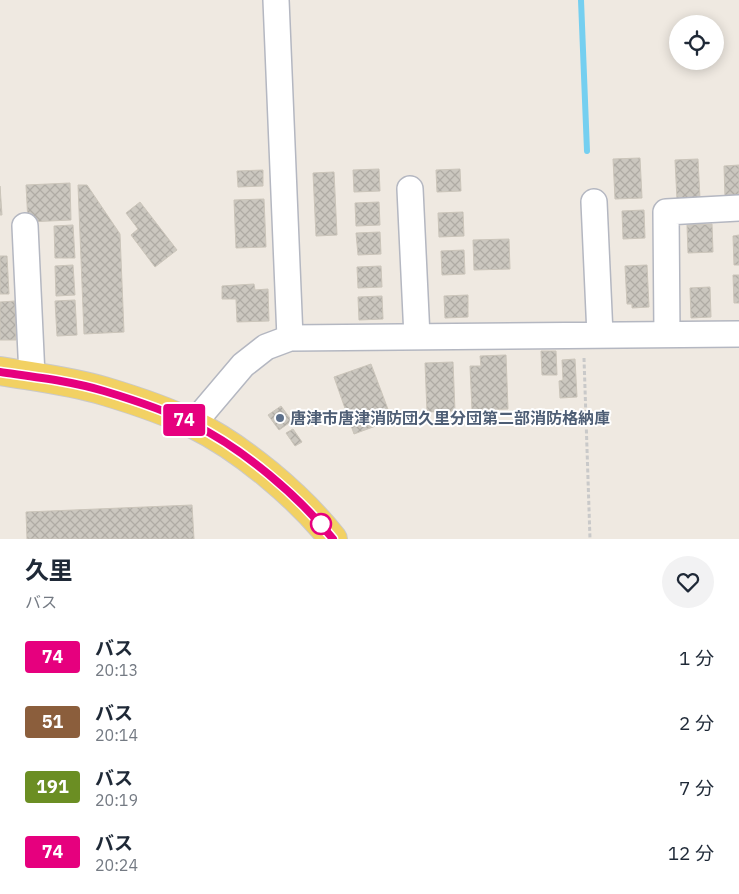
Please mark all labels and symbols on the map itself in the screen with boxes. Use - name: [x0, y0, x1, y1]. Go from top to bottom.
- line badge: 74: [162, 404, 206, 436]
- place label: 唐津市唐津消防団久里分団第二部消防格納庫: [290, 408, 610, 428]
- marker: 唐津市唐津消防団久里分団第二部消防格納庫: [274, 412, 286, 424]
- unlabelled marker: [310, 513, 332, 535]

